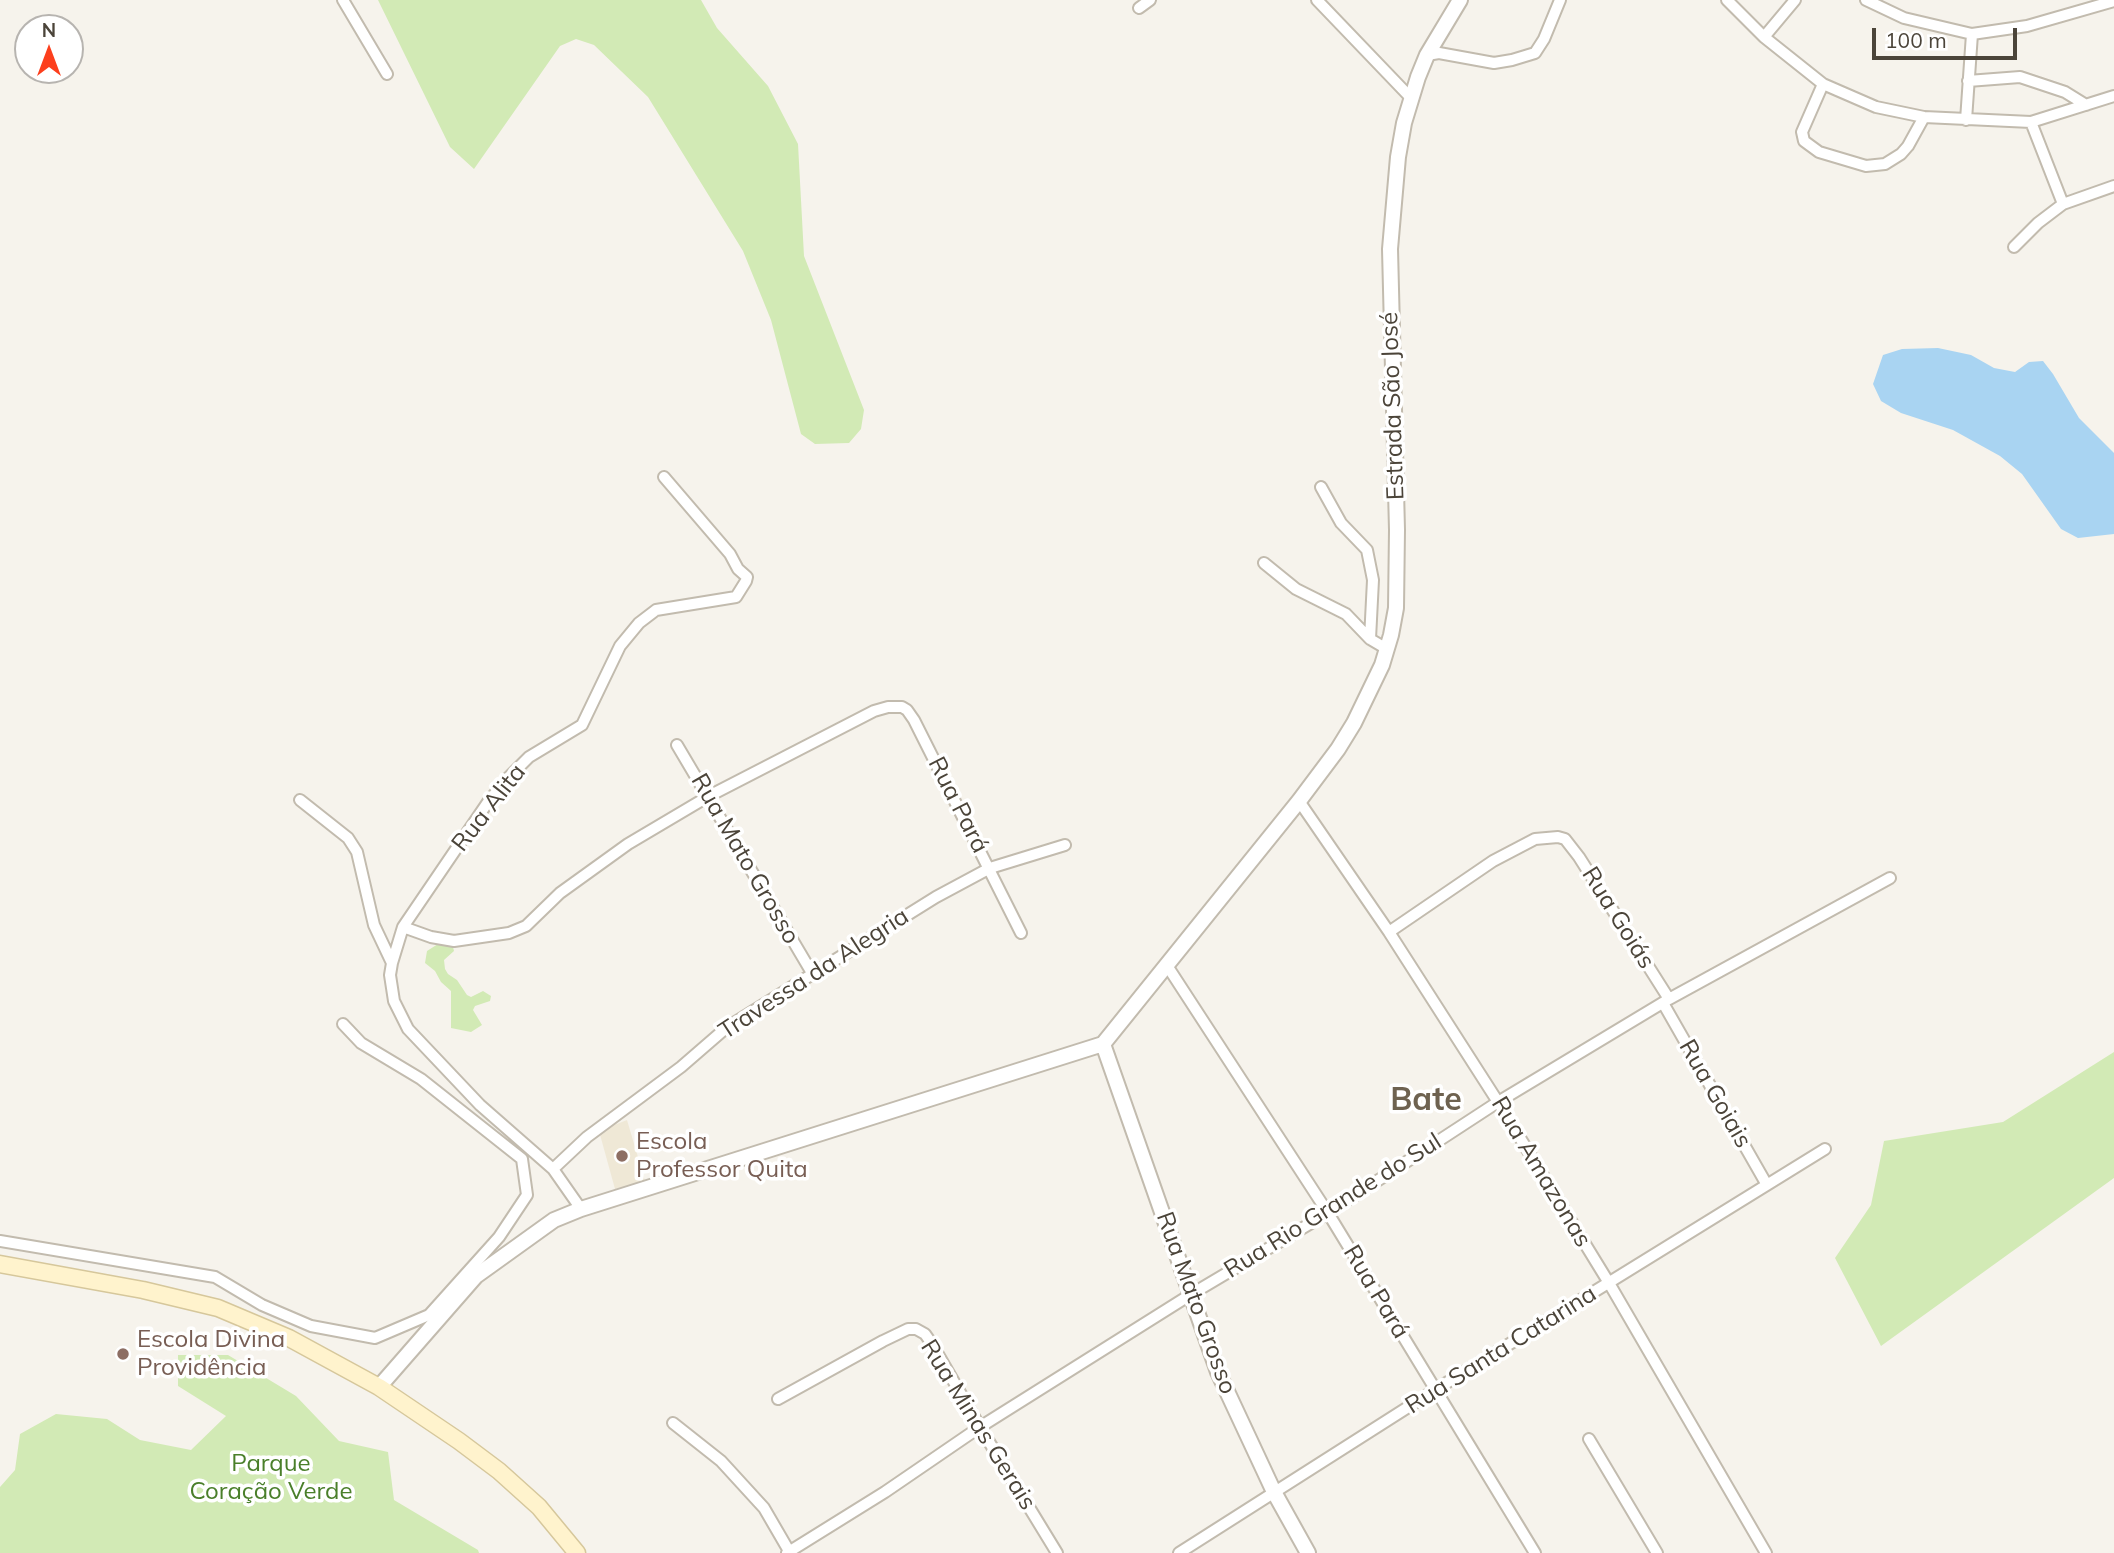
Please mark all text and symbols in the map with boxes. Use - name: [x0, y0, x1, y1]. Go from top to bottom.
- north arrow: [14, 14, 84, 84]
- scale bar: [1876, 14, 2021, 58]
- text: N: [42, 18, 56, 42]
- text: 100 m: [1885, 27, 1947, 53]
- street label: Estrada São José: [1375, 312, 1411, 500]
- street label: Rua Pará: [922, 752, 994, 858]
- street label: Rua Alita: [446, 759, 532, 857]
- street label: Rua Mato Grosso: [685, 769, 805, 949]
- street label: Rua Goiás: [1575, 862, 1661, 974]
- street label: Travessa da Alegria: [714, 902, 914, 1046]
- street label: Rua Goiais: [1673, 1035, 1757, 1153]
- district label: Bate: [1390, 1081, 1462, 1119]
- street label: Rua Amazonas: [1485, 1092, 1597, 1252]
- street label: Rua Rio Grande do Sul: [1219, 1127, 1447, 1285]
- place label: Escola Professor Quita: [636, 1128, 808, 1184]
- marker: Escola Professor Quita: [614, 1148, 630, 1164]
- street label: Rua Mato Grosso: [1150, 1208, 1242, 1398]
- street label: Rua Pará: [1337, 1240, 1415, 1344]
- street label: Rua Santa Catarina: [1400, 1280, 1602, 1420]
- place label: Escola Divina Providência: [137, 1326, 285, 1382]
- street label: Rua Minas Gerais: [914, 1335, 1042, 1515]
- marker: Escola Divina Providência: [115, 1346, 131, 1362]
- park label: Parque Coração Verde: [190, 1450, 352, 1506]

